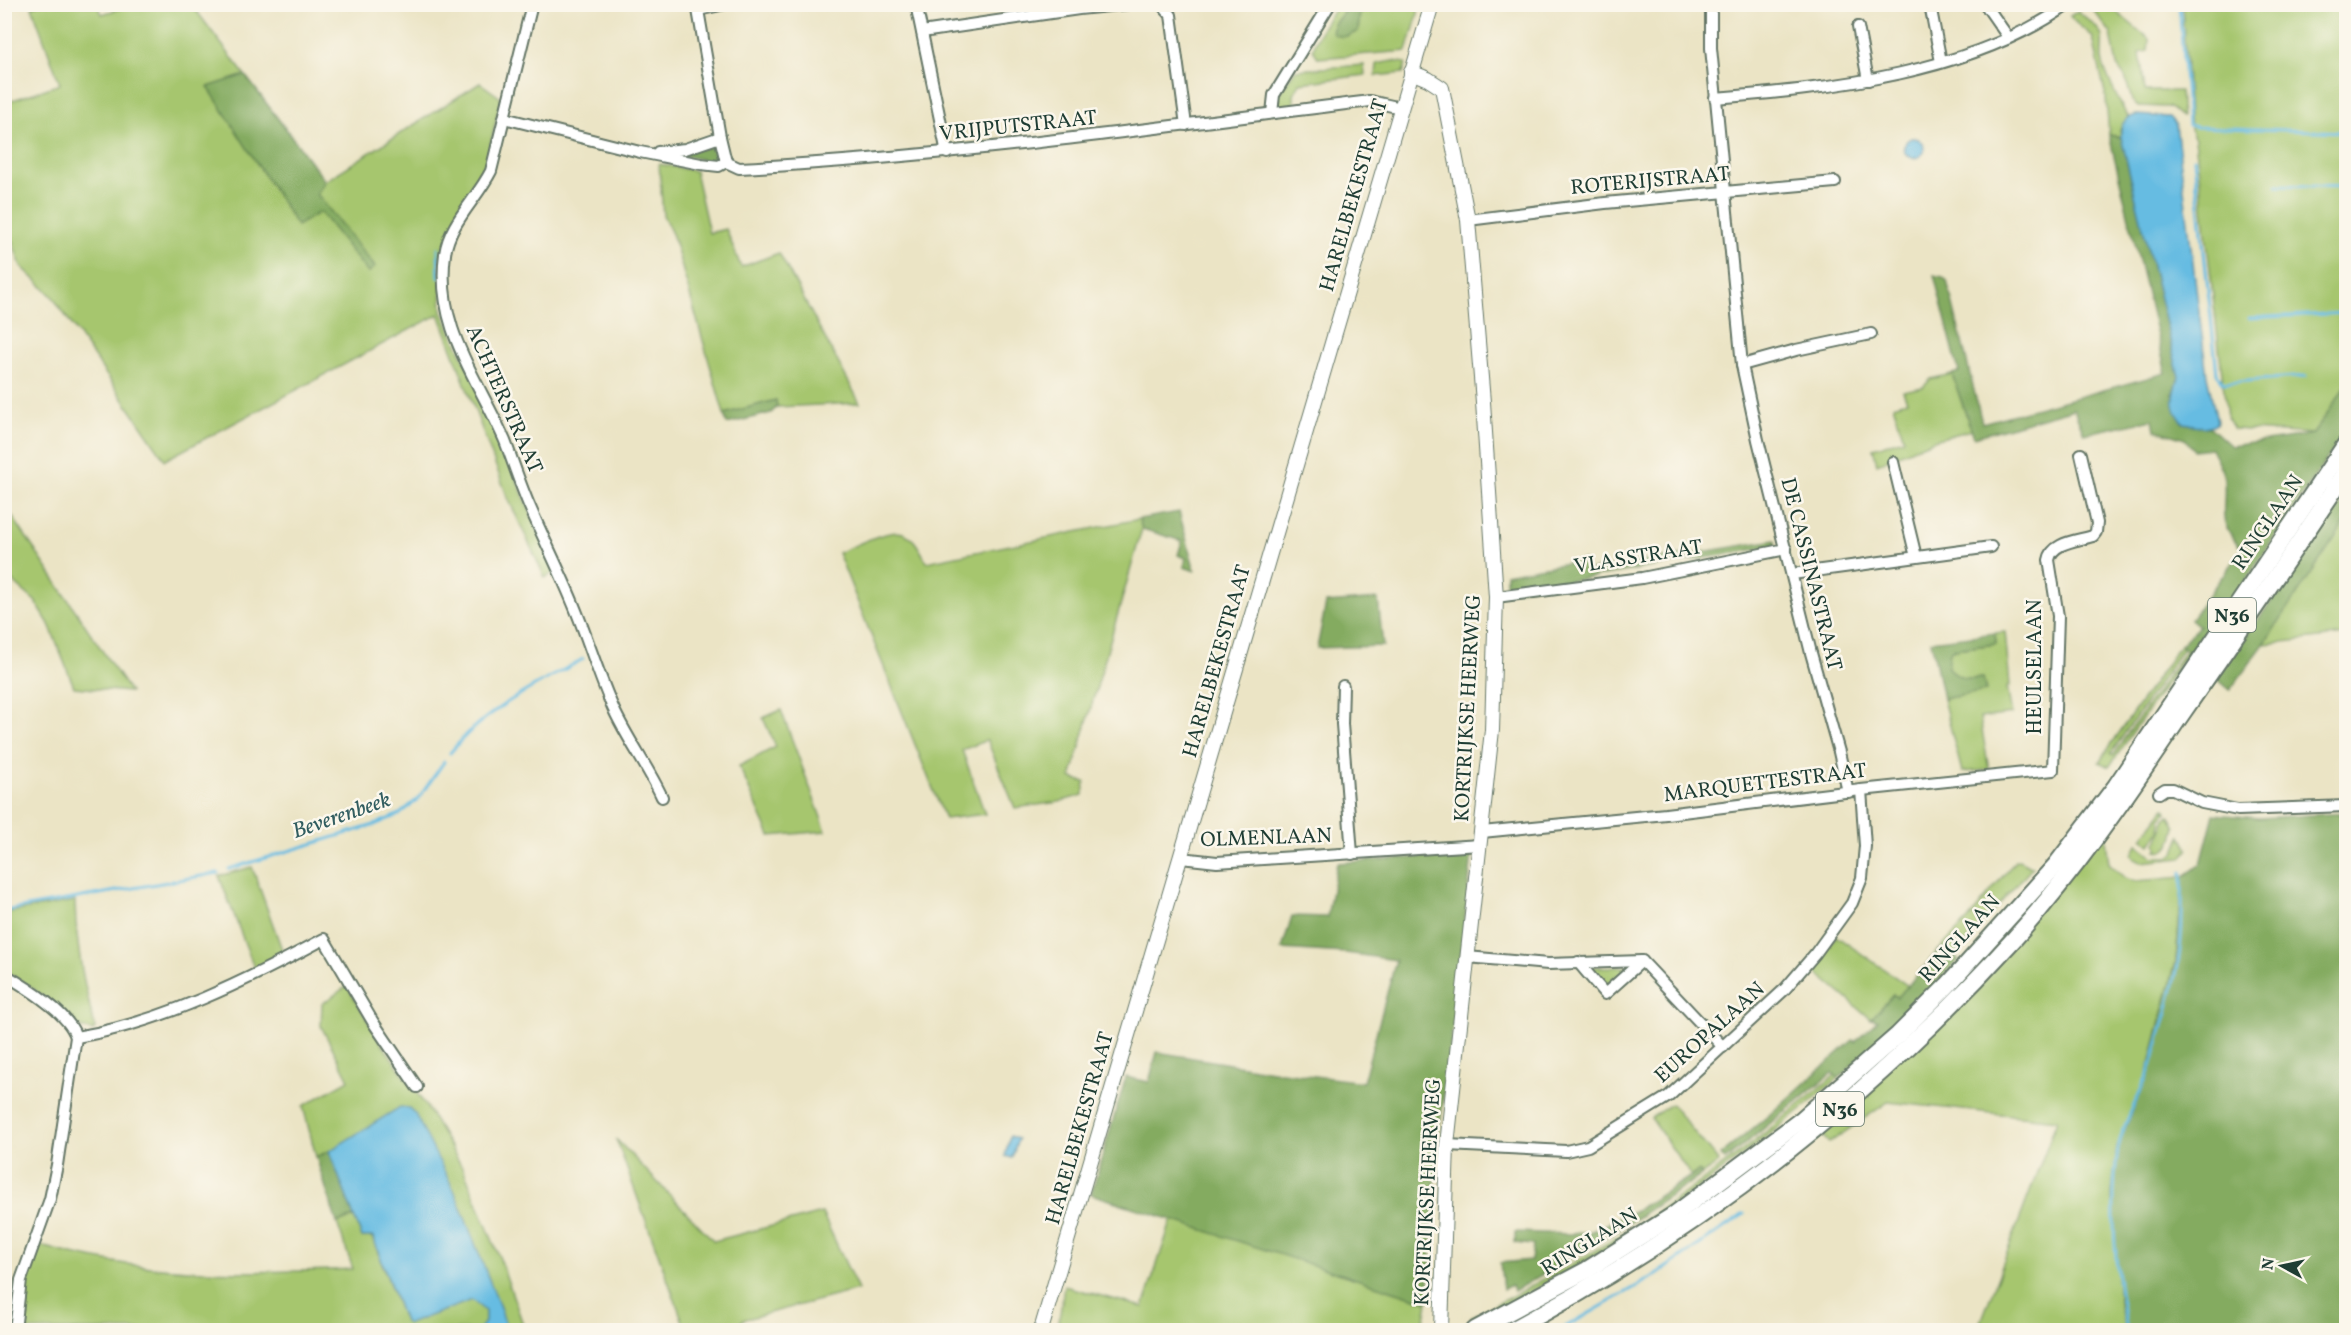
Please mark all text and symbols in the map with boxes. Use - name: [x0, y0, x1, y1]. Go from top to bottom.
- street label: HARELBEKESTRAAT: [1313, 96, 1396, 295]
- street label: VRIJPUTSTRAAT: [938, 104, 1098, 149]
- street label: ROTERIJSTRAAT: [1569, 160, 1731, 203]
- street label: ACHTERSTRAAT: [458, 321, 549, 478]
- street label: RINGLAAN: [2226, 469, 2311, 576]
- street label: DE CASSINASTRAAT: [1773, 475, 1849, 674]
- street label: VLASSTRAAT: [1572, 533, 1705, 582]
- street label: HARELBEKESTRAAT: [1176, 562, 1259, 761]
- street label: KORTRIJKSE HEERWEG: [1448, 594, 1489, 823]
- road number: N36: [2208, 598, 2256, 632]
- street label: HEULSELAAN: [2021, 599, 2050, 735]
- street label: MARQUETTESTRAAT: [1662, 757, 1868, 810]
- water label: Beverenbeek: [288, 785, 395, 848]
- street label: OLMENLAAN: [1200, 822, 1332, 855]
- street label: RINGLAAN: [1913, 889, 2008, 989]
- street label: EUROPALAAN: [1649, 976, 1771, 1091]
- street label: HARELBEKESTRAAT: [1039, 1029, 1122, 1228]
- street label: KORTRIJKSE HEERWEG: [1408, 1078, 1449, 1307]
- road number: N36: [1816, 1092, 1864, 1126]
- street label: RINGLAAN: [1536, 1201, 1644, 1284]
- north arrow: [2252, 1236, 2312, 1296]
- text: N: [2257, 1257, 2281, 1271]

